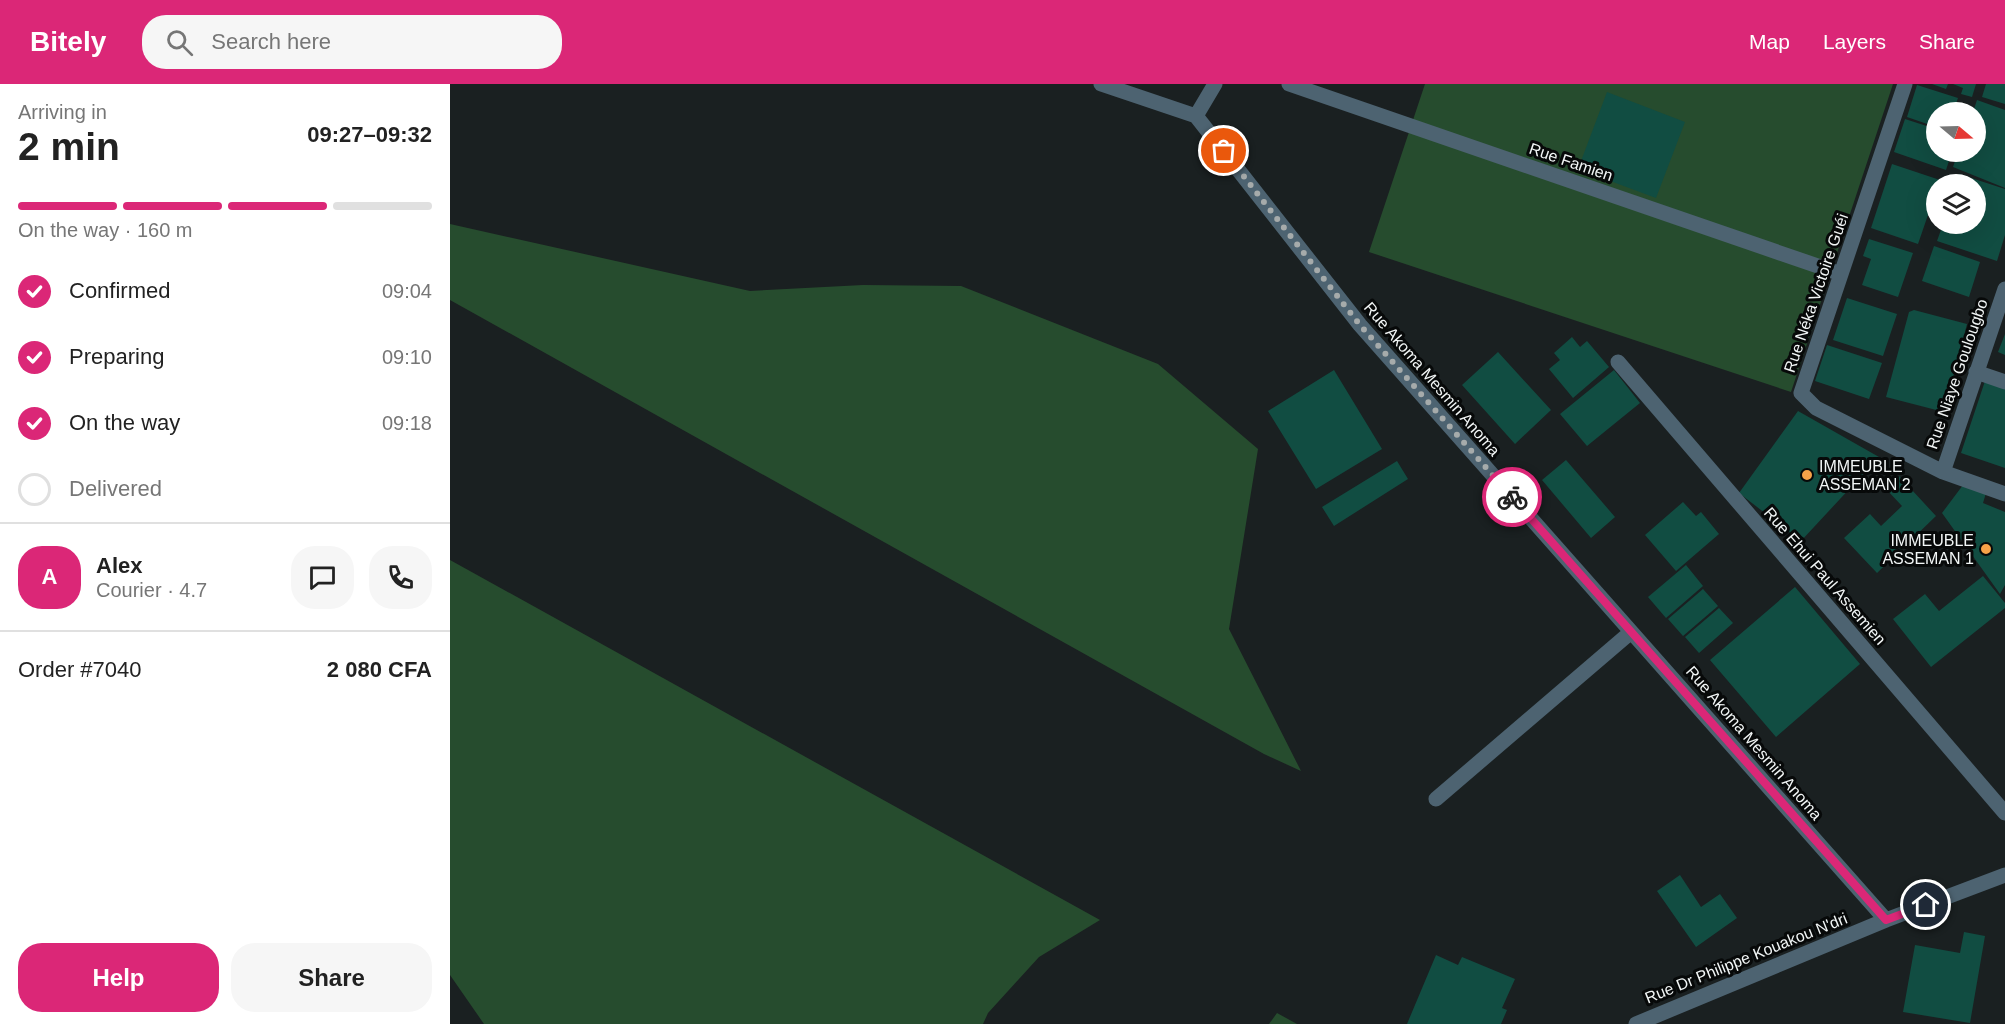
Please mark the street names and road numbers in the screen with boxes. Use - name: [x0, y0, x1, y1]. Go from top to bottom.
- street label: Rue Famien: [1527, 140, 1615, 184]
- street label: Rue Néka Victoire Guéi: [1781, 211, 1851, 375]
- street label: Rue Niaye Goulougbo: [1923, 297, 1991, 451]
- street label: Rue Akoma Mesmin Anoma: [1361, 299, 1503, 459]
- street label: Rue Ehui Paul Assemien: [1761, 504, 1889, 648]
- street label: Rue Akoma Mesmin Anoma: [1683, 663, 1825, 823]
- street label: Rue Dr Philippe Kouakou N'dri: [1642, 910, 1850, 1006]

